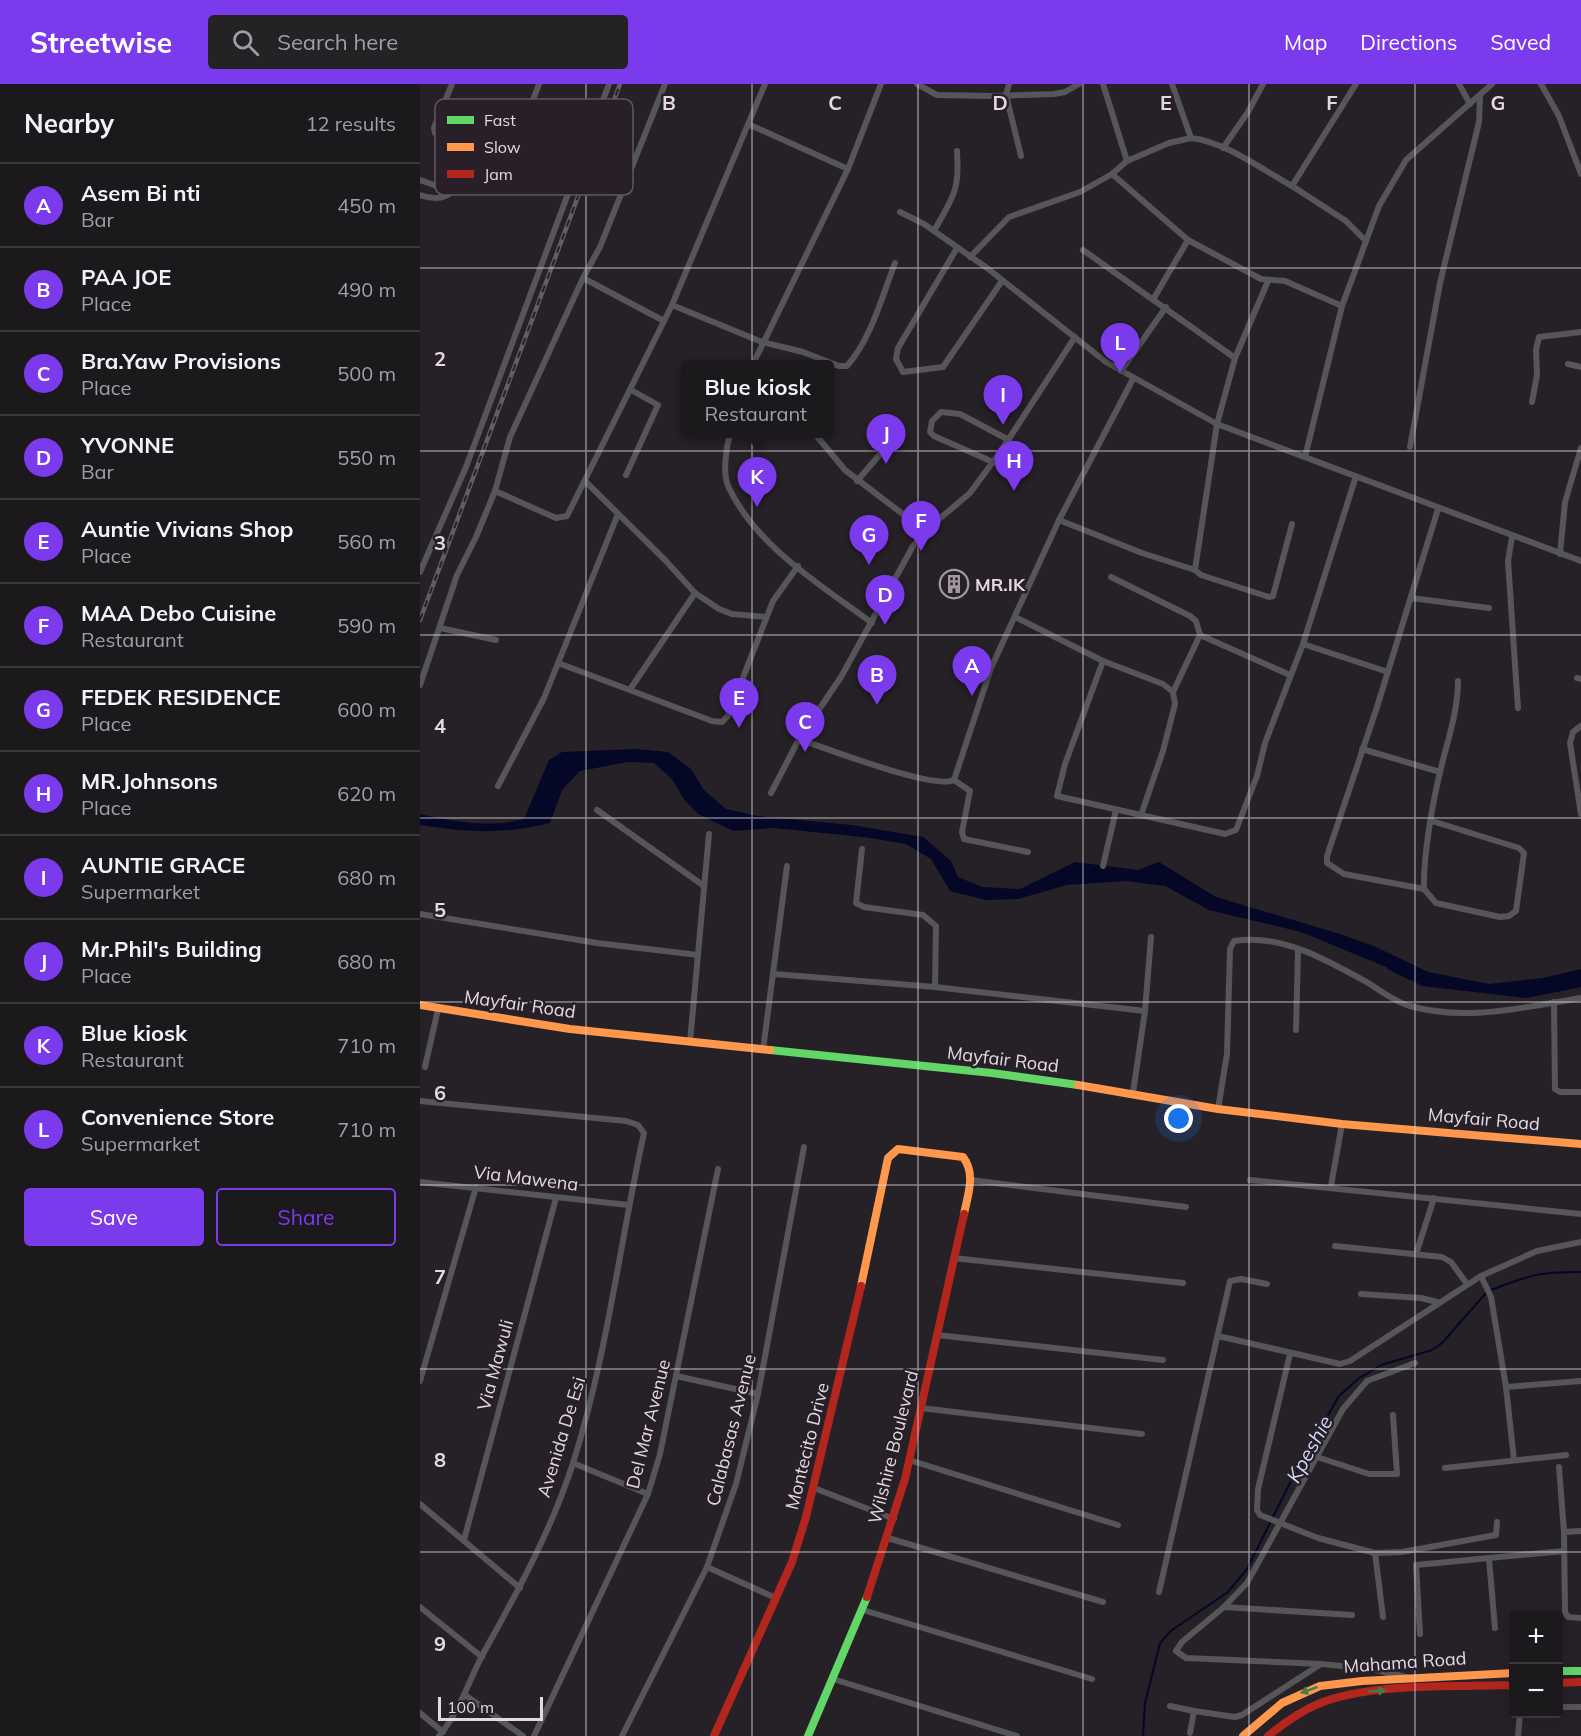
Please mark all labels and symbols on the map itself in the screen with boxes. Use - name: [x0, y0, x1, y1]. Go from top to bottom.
- text: B: [662, 90, 676, 115]
- text: C: [828, 90, 842, 115]
- text: D: [992, 90, 1008, 115]
- text: E: [1160, 90, 1172, 115]
- text: F: [1326, 90, 1338, 115]
- text: G: [1491, 90, 1505, 115]
- legend: [435, 99, 633, 195]
- text: Fast: [484, 110, 516, 130]
- text: Slow: [484, 137, 521, 157]
- text: Jam: [484, 164, 513, 184]
- pin: L: [1100, 324, 1140, 373]
- text: 2: [434, 346, 446, 371]
- pin: I: [984, 376, 1022, 425]
- pin: J: [866, 414, 906, 464]
- pin: H: [994, 442, 1034, 491]
- pin: K: [738, 458, 776, 507]
- pin: F: [902, 502, 940, 551]
- pin: G: [850, 516, 888, 565]
- text: 3: [434, 530, 446, 555]
- building icon: MR.IK: [938, 568, 970, 600]
- place label: MR.IK: [975, 573, 1026, 596]
- pin: D: [866, 576, 904, 625]
- pin: A: [952, 646, 992, 696]
- pin: B: [858, 656, 896, 705]
- pin: E: [720, 678, 758, 728]
- pin: C: [786, 702, 824, 752]
- text: 4: [434, 713, 446, 738]
- text: 5: [434, 897, 446, 922]
- street label: Mayfair Road: [463, 985, 577, 1023]
- street label: Mayfair Road: [946, 1041, 1060, 1077]
- text: 6: [434, 1080, 446, 1105]
- street label: Mayfair Road: [1427, 1103, 1541, 1135]
- your location: [1164, 1104, 1193, 1133]
- street label: Via Mawena: [472, 1160, 580, 1196]
- text: 7: [434, 1264, 446, 1289]
- street label: Via Mawuli: [472, 1317, 518, 1413]
- street label: Calabasas Avenue: [701, 1352, 761, 1508]
- street label: Del Mar Avenue: [621, 1357, 675, 1491]
- street label: Wilshire Boulevard: [863, 1368, 923, 1526]
- street label: Avenida De Esi: [532, 1374, 590, 1500]
- street label: Montecito Drive: [780, 1380, 834, 1512]
- water label: Kpeshie: [1280, 1411, 1338, 1487]
- text: 8: [434, 1447, 446, 1472]
- text: 9: [434, 1631, 446, 1656]
- street label: Mahama Road: [1343, 1646, 1467, 1678]
- one-way arrow: [1300, 1685, 1318, 1695]
- one-way arrow: [1368, 1687, 1387, 1696]
- scale bar: [438, 1694, 543, 1722]

